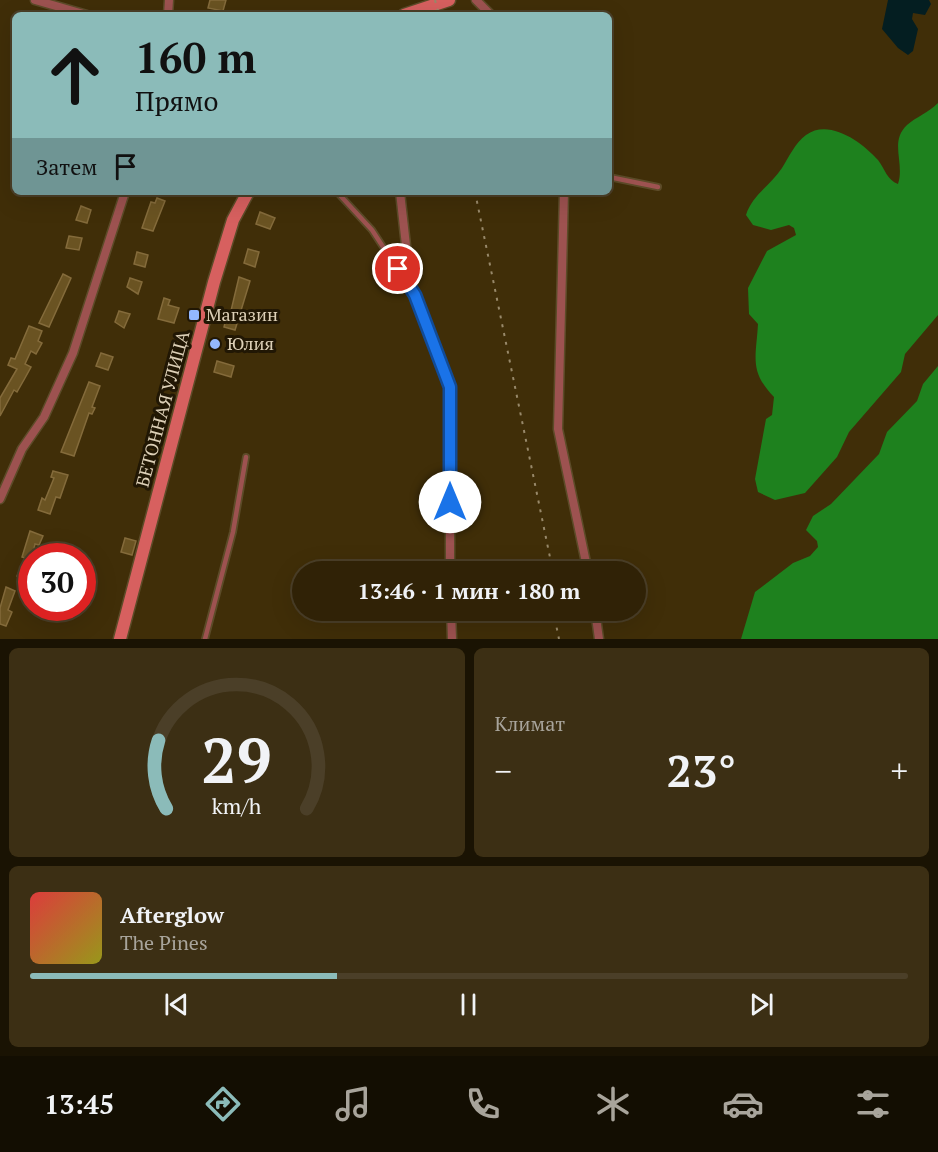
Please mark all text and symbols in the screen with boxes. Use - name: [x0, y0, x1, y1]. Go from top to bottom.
- text: 160 m: [135, 29, 256, 85]
- icon: ahead: [36, 36, 114, 114]
- text: Прямо: [135, 83, 219, 119]
- icon: arrive: [109, 150, 142, 183]
- text: Затем: [36, 152, 97, 181]
- pin: [372, 243, 423, 294]
- icon: arrive: [381, 252, 414, 285]
- place label: Магазин: [206, 302, 278, 326]
- marker: Магазин: [187, 308, 201, 322]
- street label: БЕТОННАЯ УЛИЦА: [130, 327, 195, 490]
- place label: Юлия: [227, 331, 274, 355]
- marker: Юлия: [208, 337, 222, 351]
- position arrow: [418, 470, 482, 534]
- speed limit sign: 30: [18, 543, 96, 621]
- text: 13:46 · 1 мин · 180 m: [358, 576, 580, 605]
- text: Климат: [495, 710, 565, 737]
- text: 29: [201, 718, 272, 801]
- text: 23°: [667, 740, 736, 800]
- text: −: [495, 749, 512, 792]
- text: +: [890, 749, 908, 792]
- text: km/h: [212, 793, 262, 821]
- text: Afterglow: [120, 900, 224, 929]
- text: The Pines: [120, 929, 208, 956]
- icon: previous: [160, 988, 193, 1021]
- icon: pause: [452, 988, 485, 1021]
- icon: next: [745, 988, 778, 1021]
- icon: directions: [202, 1083, 244, 1125]
- icon: music: [332, 1083, 374, 1125]
- icon: phone: [462, 1083, 504, 1125]
- icon: climate: [592, 1083, 634, 1125]
- icon: car: [722, 1083, 764, 1125]
- icon: filters: [852, 1083, 894, 1125]
- text: 13:45: [44, 1086, 114, 1122]

